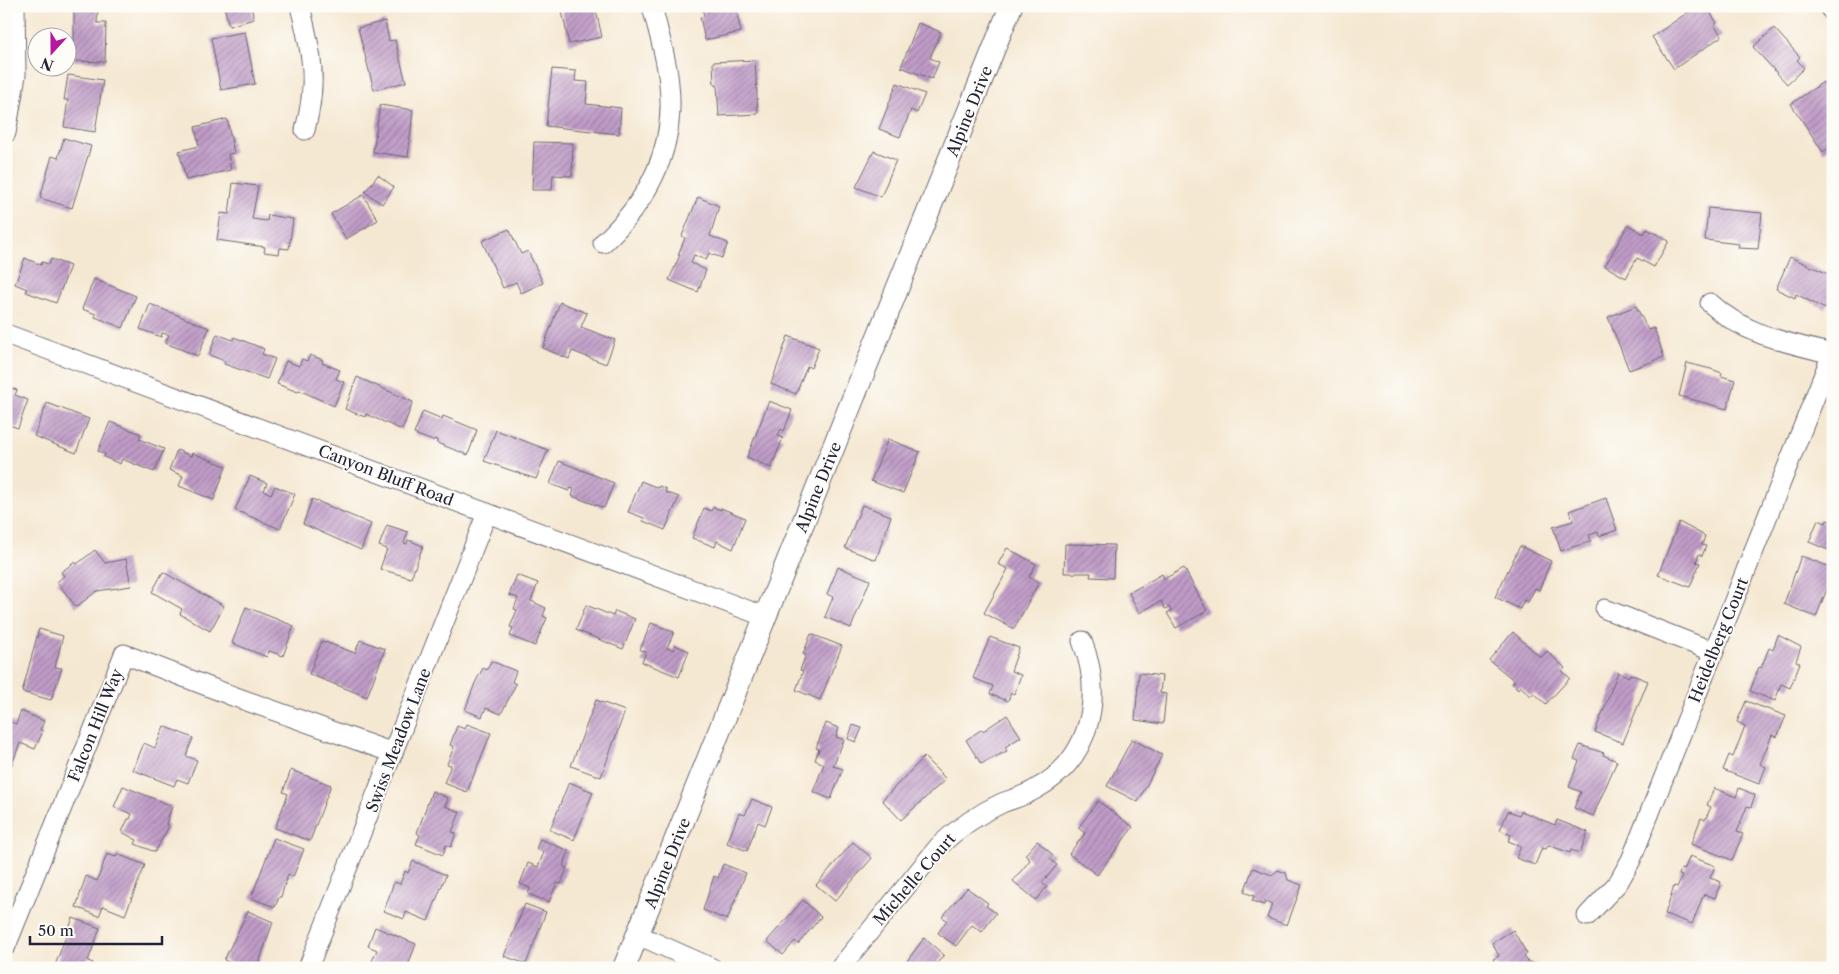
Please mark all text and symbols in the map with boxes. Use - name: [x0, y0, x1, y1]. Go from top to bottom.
- north arrow: [28, 28, 78, 78]
- text: N: [38, 54, 56, 75]
- street label: Alpine Drive: [941, 63, 996, 160]
- street label: Alpine Drive: [790, 439, 845, 536]
- street label: Canyon Bluff Road: [315, 440, 457, 510]
- street label: Heidelberg Court: [1684, 574, 1752, 705]
- street label: Falcon Hill Way: [63, 664, 127, 785]
- street label: Swiss Meadow Lane: [361, 665, 435, 815]
- street label: Alpine Drive: [639, 815, 694, 912]
- street label: Michelle Court: [869, 829, 960, 929]
- scale bar: [30, 914, 162, 946]
- text: 50 m: [38, 921, 74, 940]

